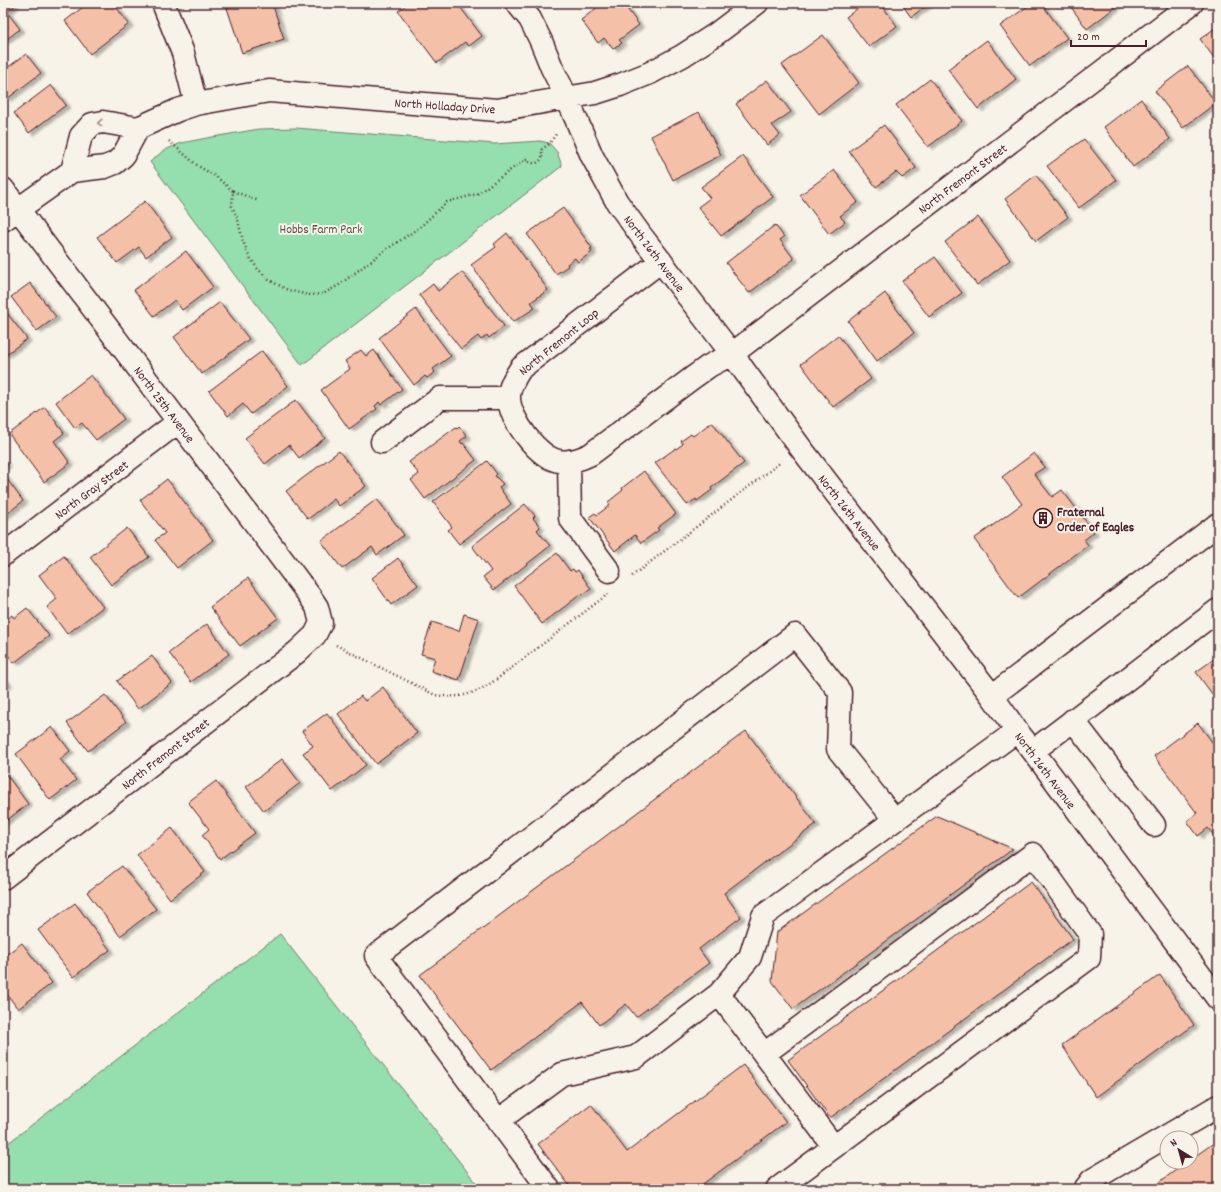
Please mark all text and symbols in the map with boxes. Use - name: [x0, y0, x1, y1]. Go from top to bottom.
- scale bar: [1071, 22, 1146, 48]
- text: 20 m: [1077, 29, 1100, 46]
- street label: North Holladay Drive: [394, 94, 496, 121]
- one-way arrow: [97, 118, 103, 127]
- street label: North Fremont Street: [915, 140, 1012, 220]
- street label: North 26th Avenue: [618, 212, 688, 297]
- park label: Hobbs Farm Park: [280, 221, 362, 240]
- street label: North Fremont Loop: [515, 305, 604, 381]
- street label: North 25th Avenue: [128, 363, 198, 448]
- street label: North Gray Street: [52, 457, 134, 525]
- street label: North 26th Avenue: [812, 471, 884, 556]
- place label: Fraternal Order of Eagles: [1057, 504, 1135, 538]
- building icon: Fraternal Order of Eagles: [1032, 507, 1054, 529]
- street label: North Fremont Street: [118, 714, 215, 795]
- street label: North 26th Avenue: [1009, 729, 1079, 814]
- north arrow: [1159, 1130, 1199, 1170]
- text: N: [1167, 1135, 1182, 1152]

